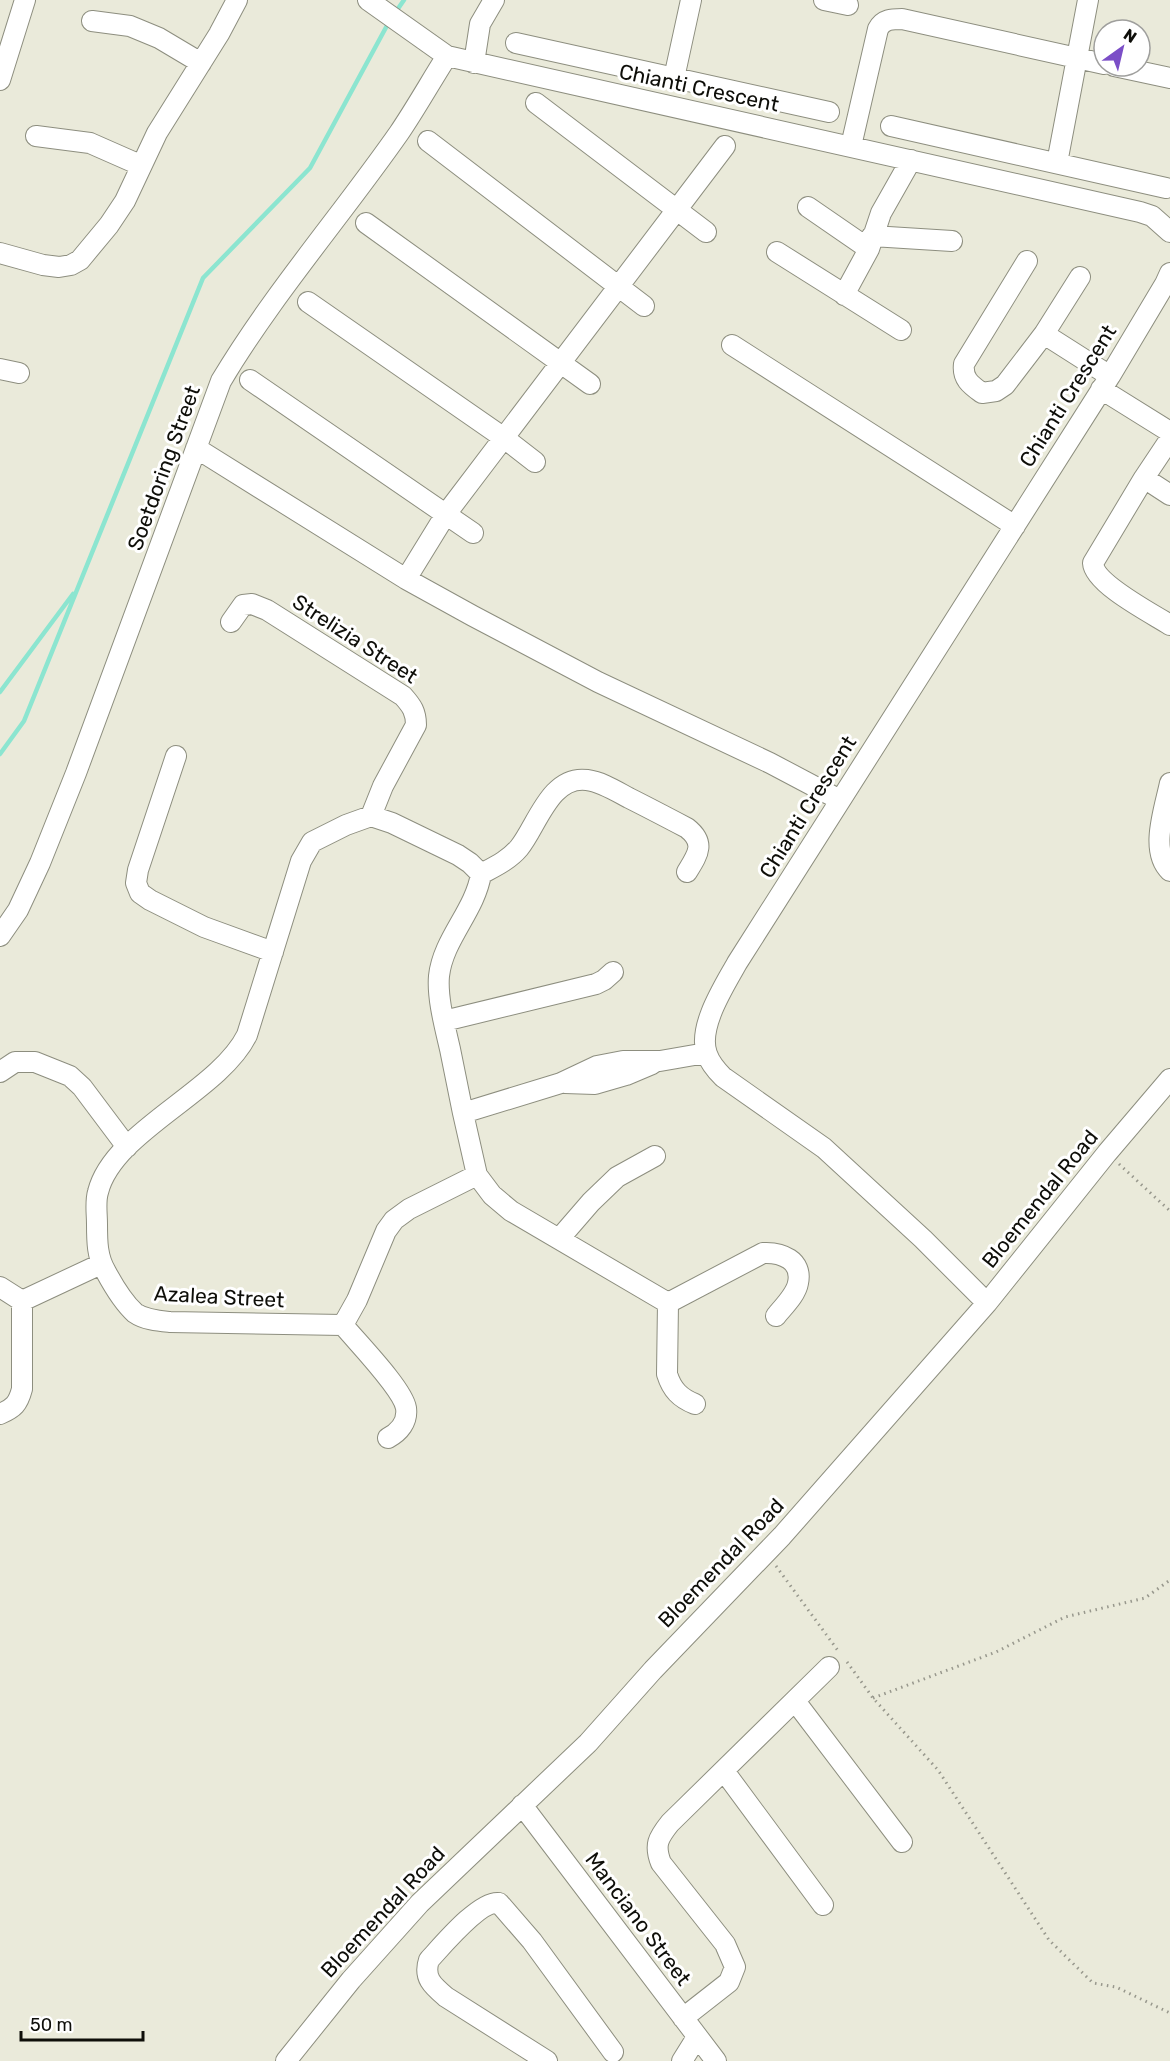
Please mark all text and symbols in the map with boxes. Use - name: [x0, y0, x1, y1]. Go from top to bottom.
- north arrow: [1092, 18, 1152, 78]
- text: N: [1120, 25, 1140, 47]
- street label: Chianti Crescent: [617, 58, 781, 117]
- street label: Chianti Crescent: [1014, 320, 1121, 471]
- street label: Soetdoring Street: [122, 382, 205, 554]
- street label: Strelizia Street: [288, 589, 423, 688]
- street label: Chianti Crescent: [754, 731, 861, 882]
- street label: Bloemendal Road: [976, 1125, 1103, 1273]
- street label: Azalea Street: [153, 1281, 285, 1312]
- street label: Bloemendal Road: [653, 1493, 789, 1633]
- street label: Bloemendal Road: [315, 1841, 450, 1982]
- street label: Manciano Street: [580, 1847, 696, 1990]
- scale bar: [21, 2004, 142, 2042]
- text: 50 m: [30, 2014, 73, 2036]

